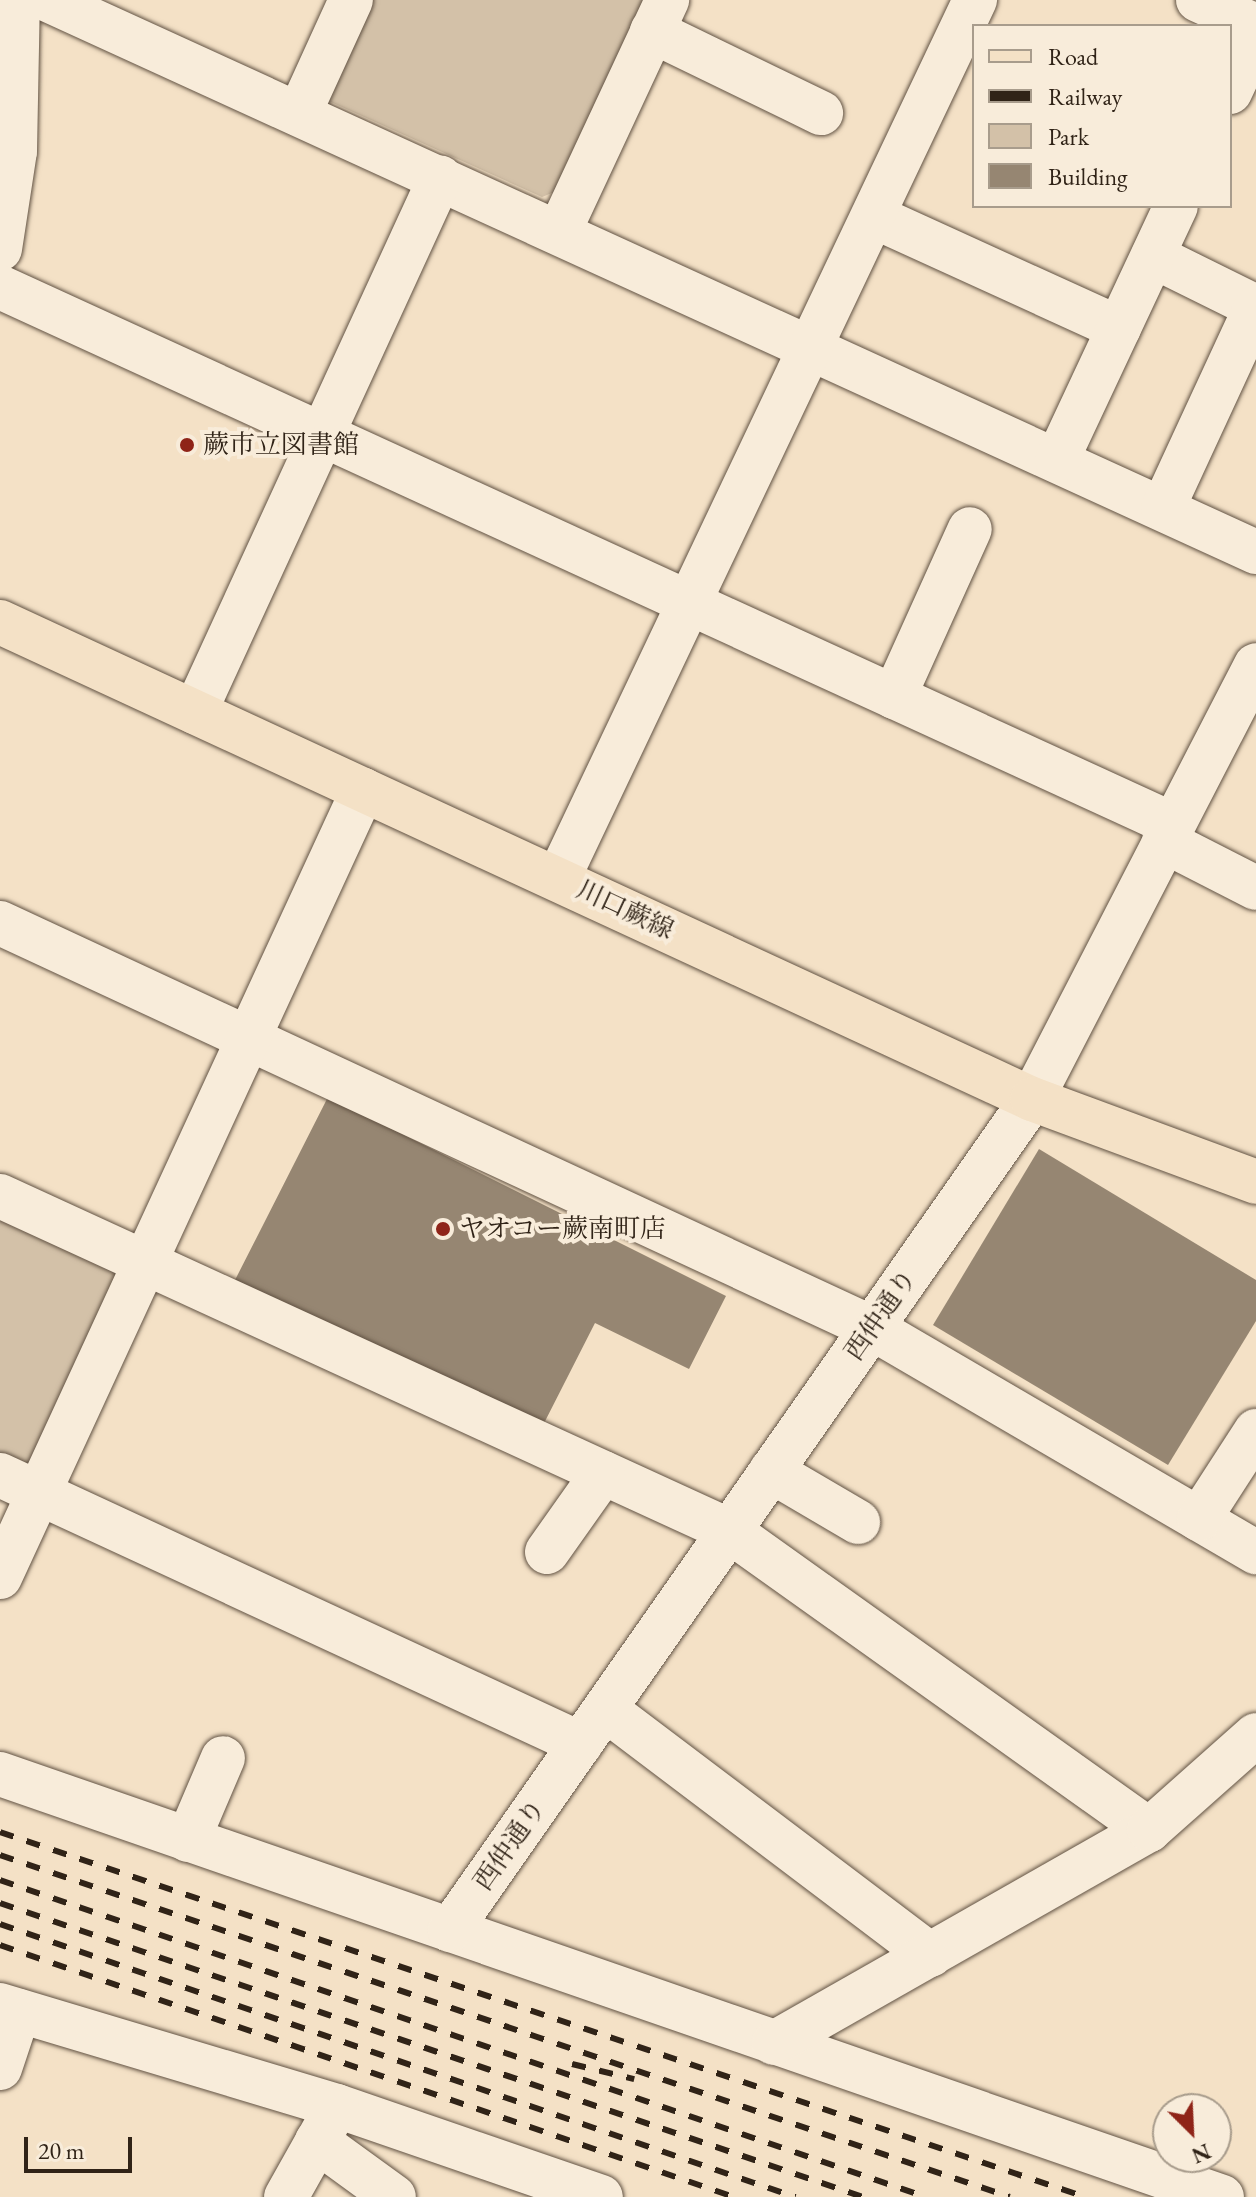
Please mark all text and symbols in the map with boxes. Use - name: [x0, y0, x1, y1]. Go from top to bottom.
- legend: [972, 24, 1232, 208]
- text: Road: [1048, 41, 1098, 72]
- text: Railway: [1048, 81, 1122, 112]
- text: Park: [1048, 121, 1089, 152]
- text: Building: [1048, 161, 1128, 192]
- place label: 蕨市立図書館: [203, 429, 359, 461]
- marker: 蕨市立図書館: [178, 436, 196, 454]
- street label: 川口蕨線: [571, 874, 679, 946]
- place label: ヤオコー蕨南町店: [459, 1213, 667, 1245]
- marker: ヤオコー蕨南町店: [434, 1220, 452, 1238]
- street label: 西仲通り: [838, 1263, 924, 1367]
- street label: 西仲通り: [467, 1793, 553, 1897]
- north arrow: [1152, 2093, 1232, 2173]
- scale bar: [28, 2121, 136, 2171]
- text: 20 m: [38, 2135, 85, 2166]
- text: N: [1187, 2137, 1215, 2170]

